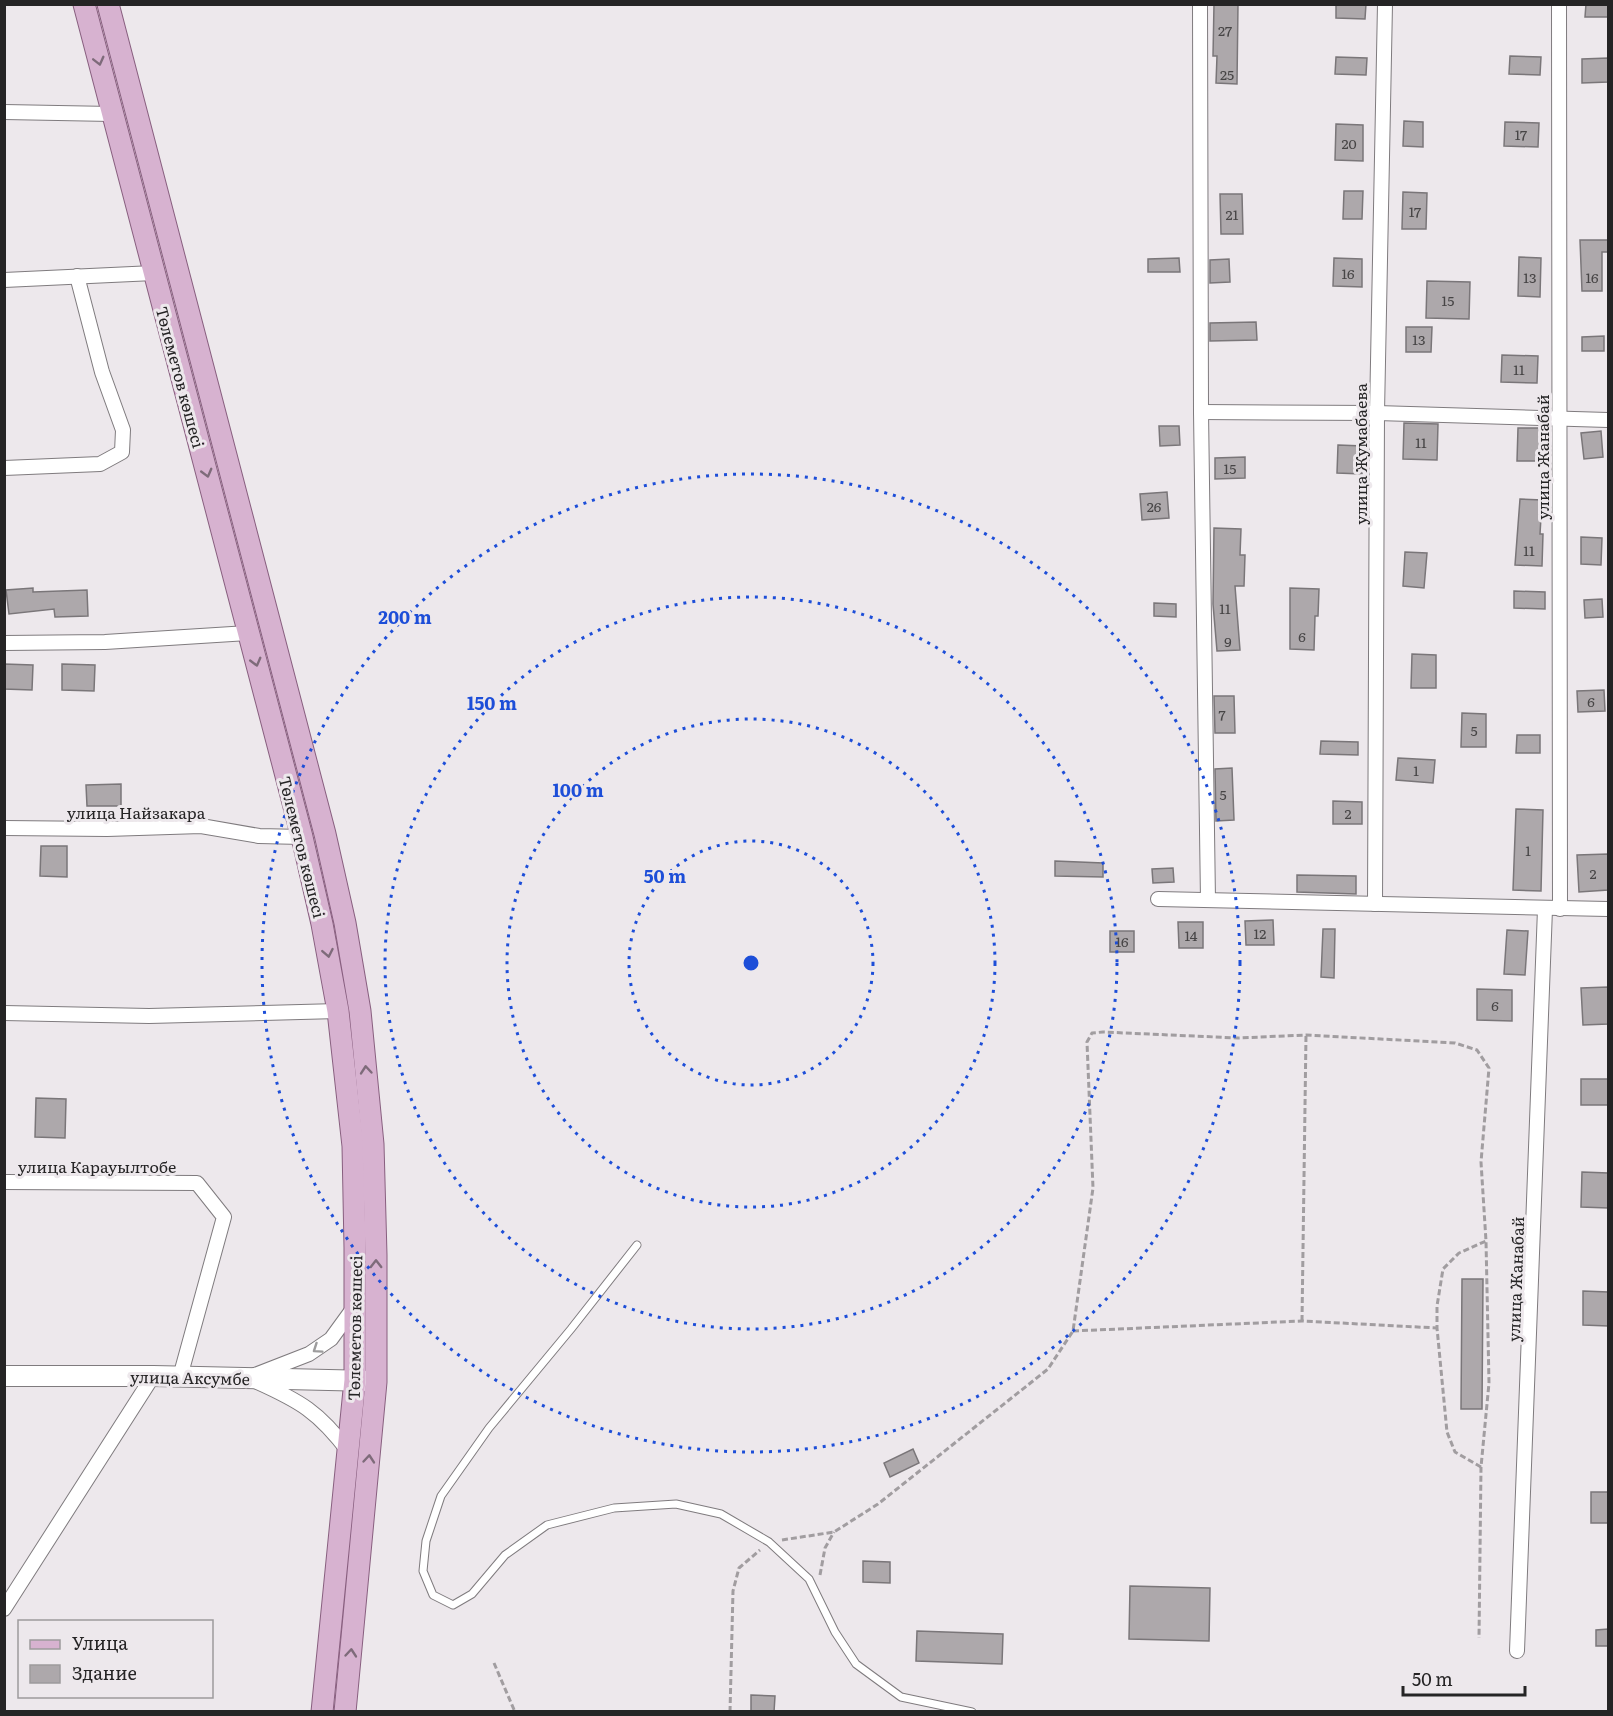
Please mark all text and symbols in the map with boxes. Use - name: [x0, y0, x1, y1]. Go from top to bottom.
- house number: 27: [1218, 20, 1232, 40]
- one-way arrow: [91, 56, 104, 66]
- house number: 25: [1220, 64, 1234, 84]
- house number: 17: [1515, 124, 1527, 144]
- house number: 20: [1341, 133, 1357, 153]
- house number: 17: [1409, 201, 1421, 221]
- house number: 21: [1226, 204, 1239, 224]
- house number: 16: [1341, 263, 1355, 283]
- house number: 13: [1523, 267, 1537, 287]
- house number: 16: [1585, 267, 1599, 287]
- house number: 15: [1442, 290, 1454, 310]
- street label: Төлеметов көшесі: [151, 304, 211, 450]
- house number: 13: [1412, 329, 1426, 349]
- house number: 11: [1513, 359, 1525, 379]
- street label: улица Жумабаева: [1348, 383, 1372, 525]
- street label: улица Жанабай: [1530, 394, 1554, 520]
- house number: 11: [1415, 432, 1427, 452]
- house number: 15: [1224, 458, 1236, 478]
- one-way arrow: [199, 468, 212, 478]
- house number: 26: [1147, 496, 1162, 516]
- house number: 11: [1523, 540, 1535, 560]
- house number: 11: [1219, 598, 1231, 618]
- text: 200 m: [378, 603, 432, 630]
- house number: 6: [1298, 626, 1306, 646]
- house number: 9: [1224, 631, 1232, 651]
- one-way arrow: [249, 656, 261, 667]
- text: 150 m: [467, 689, 517, 716]
- house number: 6: [1587, 691, 1595, 711]
- house number: 7: [1218, 704, 1226, 724]
- house number: 5: [1470, 720, 1478, 740]
- house number: 1: [1413, 760, 1419, 780]
- street label: Төлеметов көшесі: [274, 774, 332, 920]
- text: 100 m: [552, 776, 604, 803]
- house number: 5: [1219, 784, 1227, 804]
- street label: улица Найзакара: [67, 800, 206, 824]
- house number: 2: [1344, 803, 1352, 823]
- house number: 1: [1525, 840, 1531, 860]
- text: 50 m: [644, 862, 686, 889]
- house number: 2: [1589, 863, 1597, 883]
- house number: 12: [1254, 923, 1266, 943]
- house number: 14: [1185, 925, 1198, 945]
- house number: 16: [1115, 931, 1129, 951]
- one-way arrow: [321, 949, 333, 958]
- centre of rings: [741, 953, 761, 973]
- house number: 6: [1491, 995, 1499, 1015]
- one-way arrow: [360, 1065, 373, 1074]
- street label: улица Карауылтобе: [18, 1154, 176, 1178]
- street label: улица Жанабай: [1501, 1216, 1529, 1342]
- street label: Төлеметов көшесі: [341, 1255, 367, 1401]
- one-way arrow: [370, 1260, 382, 1269]
- one-way arrow: [312, 1342, 323, 1353]
- street label: улица Аксумбе: [130, 1364, 250, 1390]
- one-way arrow: [362, 1455, 375, 1464]
- legend: [18, 1620, 213, 1698]
- text: Улица: [72, 1629, 128, 1656]
- one-way arrow: [344, 1649, 357, 1658]
- text: Здание: [72, 1659, 137, 1686]
- scale bar: [1403, 1659, 1524, 1697]
- text: 50 m: [1412, 1665, 1453, 1692]

